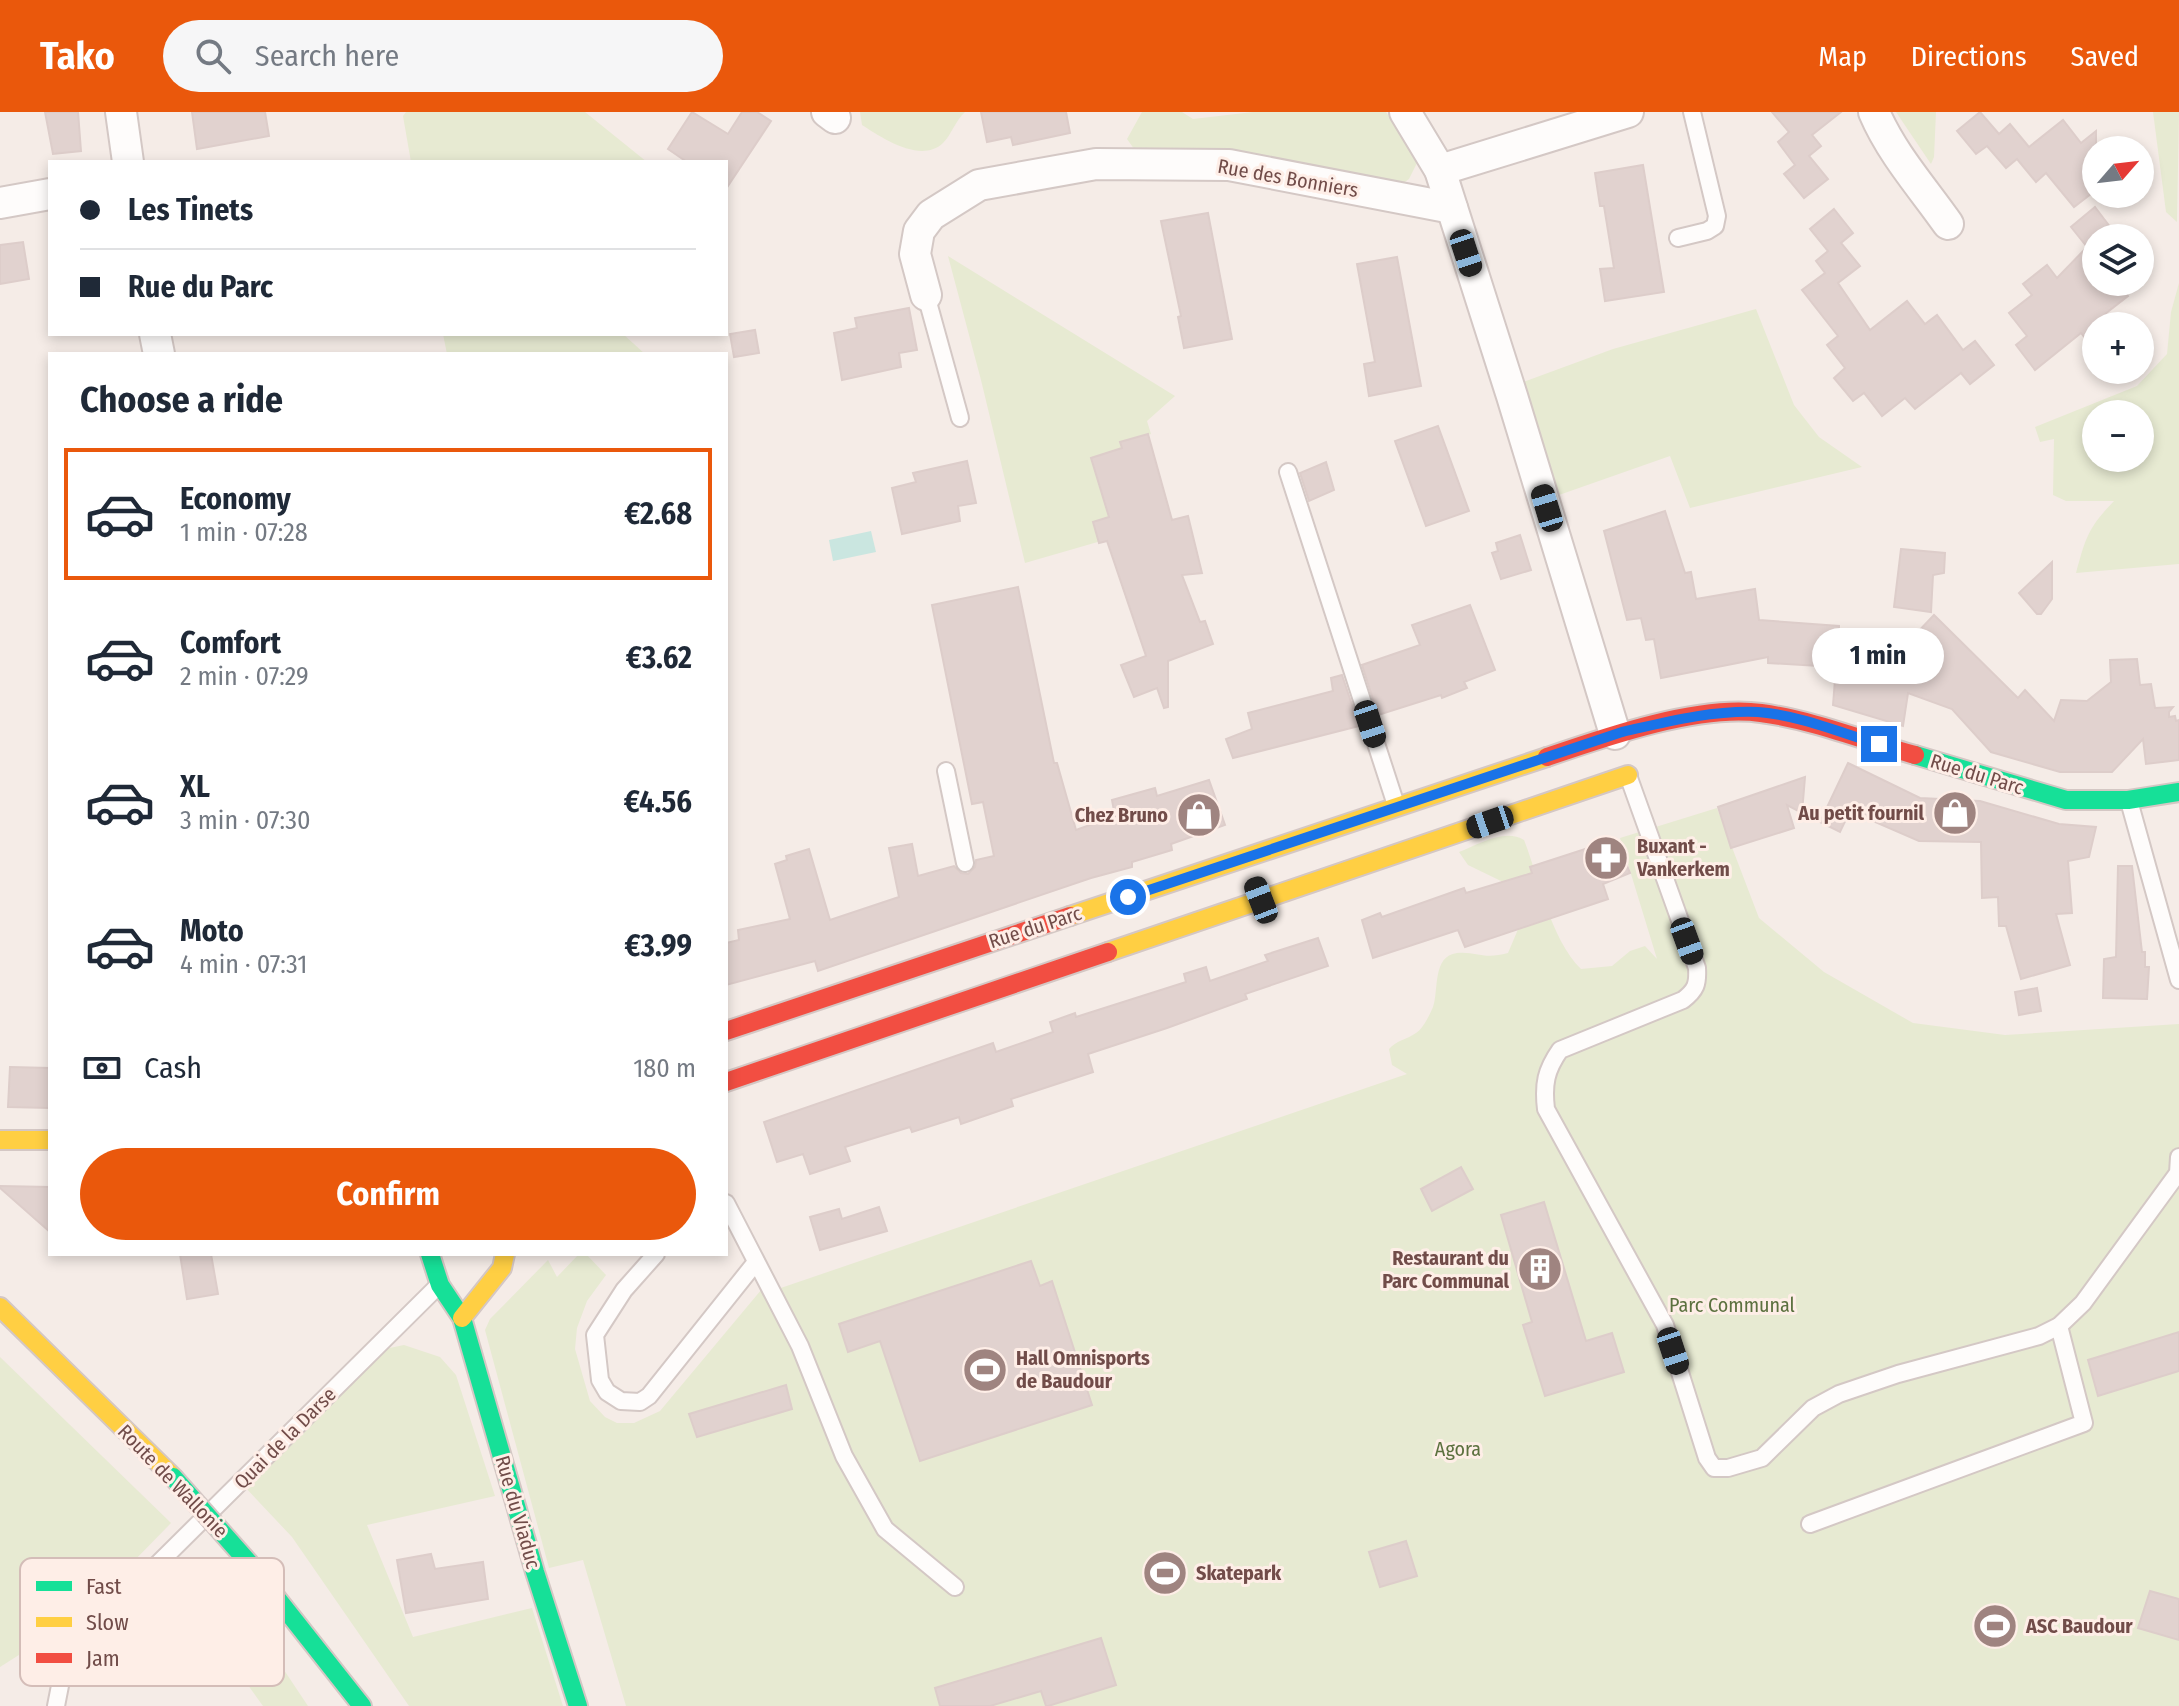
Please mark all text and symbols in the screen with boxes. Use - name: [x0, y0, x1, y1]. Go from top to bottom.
- search box: [163, 20, 723, 92]
- text: Tako: [40, 33, 115, 79]
- icon: search: [191, 34, 235, 78]
- text: Search here: [255, 38, 399, 74]
- text: Map: [1818, 40, 1867, 73]
- text: Directions: [1911, 40, 2027, 73]
- text: Saved: [2071, 40, 2139, 73]
- north arrow: [2082, 136, 2154, 208]
- map controls: [2082, 136, 2154, 472]
- street label: Rue des Bonniers: [1216, 154, 1360, 202]
- text: Les Tinets: [128, 192, 253, 228]
- button: layers: [2082, 224, 2154, 296]
- car: [1447, 226, 1485, 280]
- text: Rue du Parc: [128, 269, 273, 305]
- button: +: [2082, 312, 2154, 384]
- text: Choose a ride: [80, 378, 283, 422]
- button: −: [2082, 400, 2154, 472]
- icon: car: [84, 478, 156, 550]
- text: Economy: [180, 481, 291, 517]
- car: [1529, 482, 1565, 534]
- text: €2.68: [624, 496, 692, 532]
- text: 1 min · 07:28: [180, 517, 308, 548]
- icon: car: [84, 622, 156, 694]
- text: Comfort: [180, 625, 281, 661]
- callout: 1 min: [1813, 628, 1945, 684]
- text: €3.62: [626, 640, 692, 676]
- text: 1 min: [1850, 640, 1906, 671]
- text: 2 min · 07:29: [180, 661, 309, 692]
- car: [1351, 697, 1389, 751]
- route end: [1861, 726, 1897, 762]
- street label: Rue du Parc: [1928, 748, 2027, 800]
- icon: car: [84, 766, 156, 838]
- text: XL: [180, 769, 210, 805]
- text: €4.56: [624, 784, 692, 820]
- shop icon: Au petit fournil: [1931, 789, 1979, 837]
- shop icon: Chez Bruno: [1175, 791, 1223, 839]
- place label: Au petit fournil: [1797, 801, 1925, 825]
- place label: Chez Bruno: [1075, 803, 1168, 827]
- car: [1463, 803, 1517, 841]
- text: 3 min · 07:30: [180, 805, 310, 836]
- pharmacy icon: Buxant - Vankerkem: [1582, 834, 1630, 882]
- place label: Buxant - Vankerkem: [1636, 834, 1730, 881]
- car: [1241, 873, 1281, 927]
- route start: [1110, 879, 1146, 915]
- street label: Rue du Parc: [986, 901, 1085, 953]
- icon: car: [84, 910, 156, 982]
- text: Moto: [180, 913, 244, 949]
- car: [1668, 914, 1706, 968]
- text: €3.99: [625, 928, 692, 964]
- text: 4 min · 07:31: [180, 949, 307, 980]
- icon: cash: [80, 1046, 124, 1090]
- text: Cash: [144, 1050, 202, 1086]
- text: 180 m: [633, 1053, 696, 1084]
- button: Confirm: [80, 1148, 696, 1240]
- building icon: Restaurant du Parc Communal: [1516, 1245, 1564, 1293]
- place label: Restaurant du Parc Communal: [1382, 1246, 1510, 1293]
- park label: Parc Communal: [1669, 1293, 1795, 1317]
- car: [1654, 1324, 1692, 1378]
- sports icon: Hall Omnisports de Baudour: [961, 1346, 1009, 1394]
- place label: Hall Omnisports de Baudour: [1016, 1346, 1150, 1393]
- street label: Quai de la Darse: [229, 1382, 341, 1494]
- street label: Route de Wallonie: [113, 1419, 233, 1543]
- park label: Agora: [1435, 1437, 1481, 1461]
- street label: Rue du Viaduc: [490, 1453, 546, 1572]
- sports icon: Skatepark: [1141, 1549, 1189, 1597]
- legend: [20, 1558, 284, 1686]
- place label: Skatepark: [1196, 1561, 1282, 1585]
- text: Fast: [86, 1573, 122, 1600]
- sports icon: ASC Baudour: [1971, 1602, 2019, 1650]
- text: Slow: [86, 1609, 129, 1636]
- place label: ASC Baudour: [2025, 1614, 2133, 1638]
- text: Jam: [86, 1645, 120, 1672]

